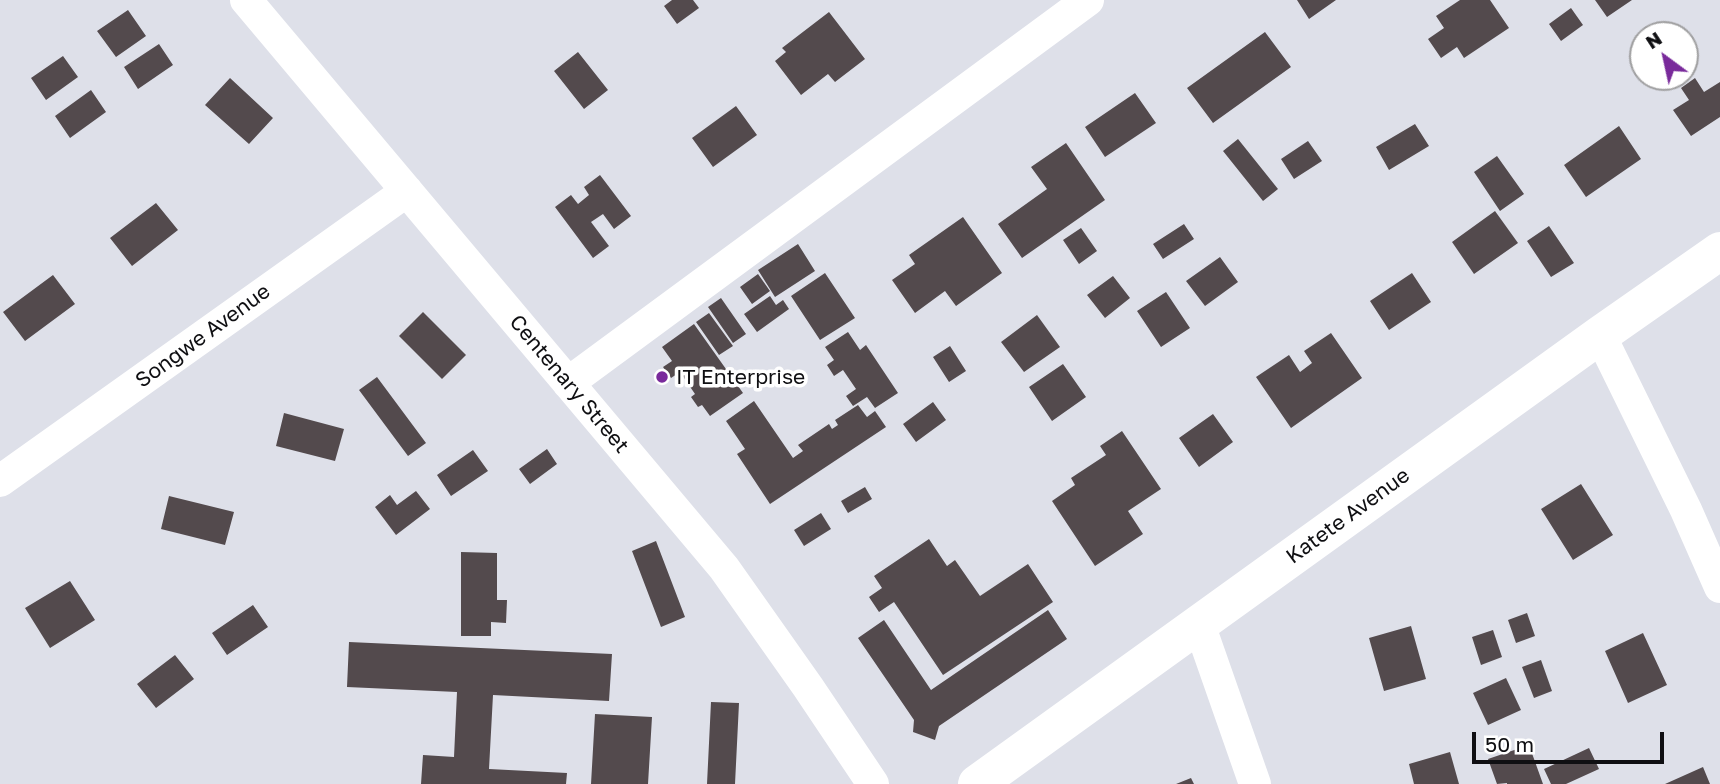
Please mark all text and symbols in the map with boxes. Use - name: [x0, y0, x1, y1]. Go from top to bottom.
- north arrow: [1629, 21, 1699, 91]
- text: N: [1641, 26, 1666, 53]
- street label: Songwe Avenue: [131, 279, 275, 393]
- street label: Centenary Street: [504, 310, 634, 458]
- place label: IT Enterprise: [676, 364, 805, 390]
- marker: IT Enterprise: [654, 369, 670, 385]
- street label: Katete Avenue: [1281, 463, 1415, 569]
- scale bar: [1475, 718, 1668, 762]
- text: 50 m: [1485, 731, 1534, 757]

